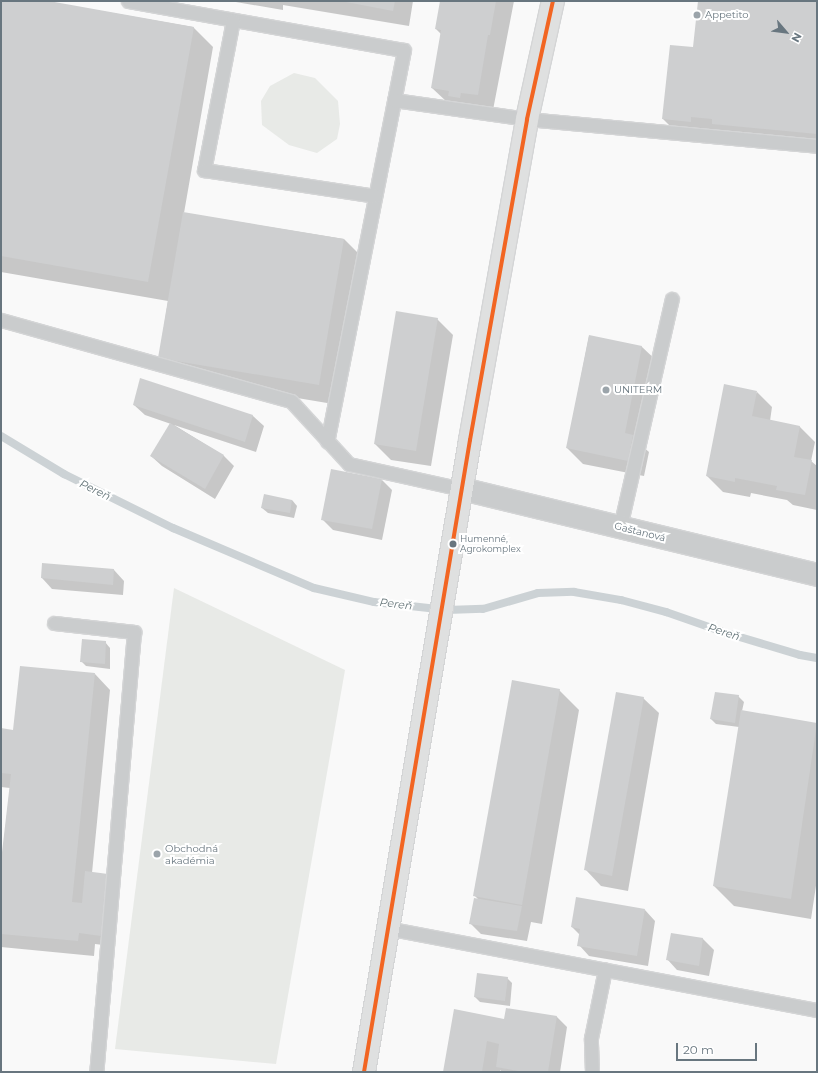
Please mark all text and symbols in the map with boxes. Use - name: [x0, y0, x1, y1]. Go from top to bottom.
- place label: Appetito: [705, 9, 749, 21]
- marker: Appetito: [692, 10, 702, 20]
- north arrow: [766, 12, 806, 52]
- text: N: [788, 30, 805, 45]
- place label: UNITERM: [614, 384, 662, 396]
- marker: UNITERM: [601, 385, 611, 395]
- water label: Pereň: [77, 477, 113, 503]
- street label: Gaštanová: [613, 520, 667, 544]
- place label: Humenné, Agrokomplex: [460, 534, 521, 555]
- marker: Humenné, Agrokomplex: [448, 539, 458, 549]
- water label: Pereň: [379, 595, 413, 613]
- water label: Pereň: [706, 621, 742, 643]
- place label: Obchodná akadémia: [165, 842, 218, 866]
- marker: Obchodná akadémia: [152, 849, 162, 859]
- scale bar: [678, 1035, 759, 1061]
- text: 20 m: [683, 1042, 714, 1057]

